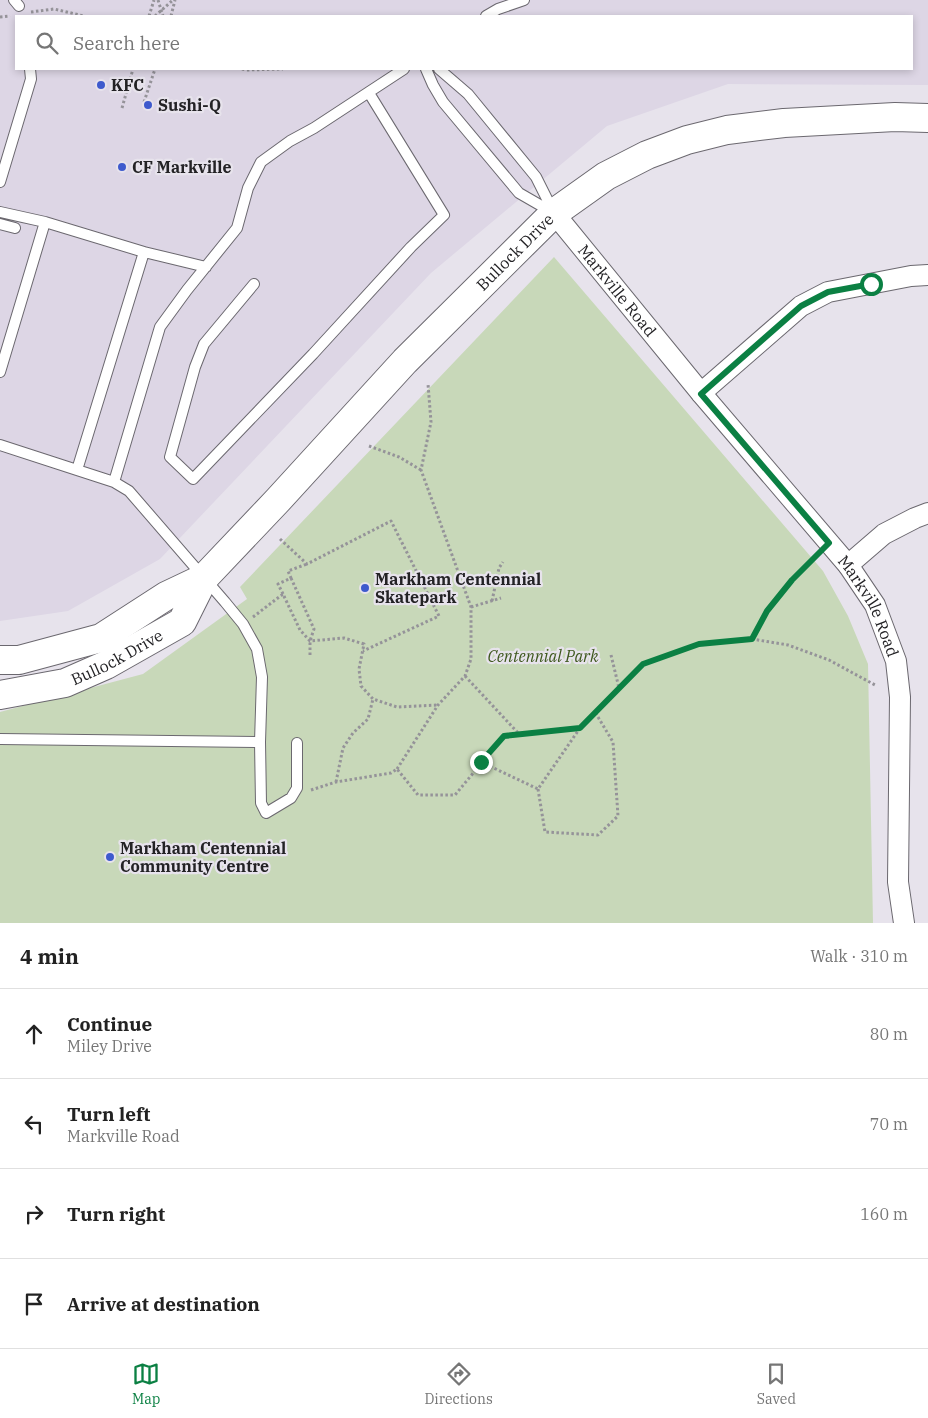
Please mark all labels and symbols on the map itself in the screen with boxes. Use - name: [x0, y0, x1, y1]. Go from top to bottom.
- place label: KFC: [111, 75, 144, 95]
- marker: KFC: [95, 79, 107, 91]
- place label: Sushi-Q: [158, 95, 221, 115]
- marker: Sushi-Q: [142, 99, 154, 111]
- place label: CF Markville: [132, 157, 232, 177]
- marker: CF Markville: [116, 161, 128, 173]
- street label: Bullock Drive: [472, 209, 558, 295]
- street label: Markville Road: [574, 240, 661, 341]
- route start: [860, 273, 883, 296]
- street label: Markville Road: [834, 551, 904, 660]
- place label: Markham Centennial Skatepark: [375, 569, 541, 607]
- marker: Markham Centennial Skatepark: [359, 582, 371, 594]
- street label: Bullock Drive: [68, 625, 166, 689]
- park label: Centennial Park: [487, 646, 599, 666]
- route end: [470, 751, 493, 774]
- place label: Markham Centennial Community Centre: [120, 838, 286, 876]
- marker: Markham Centennial Community Centre: [104, 851, 116, 863]

